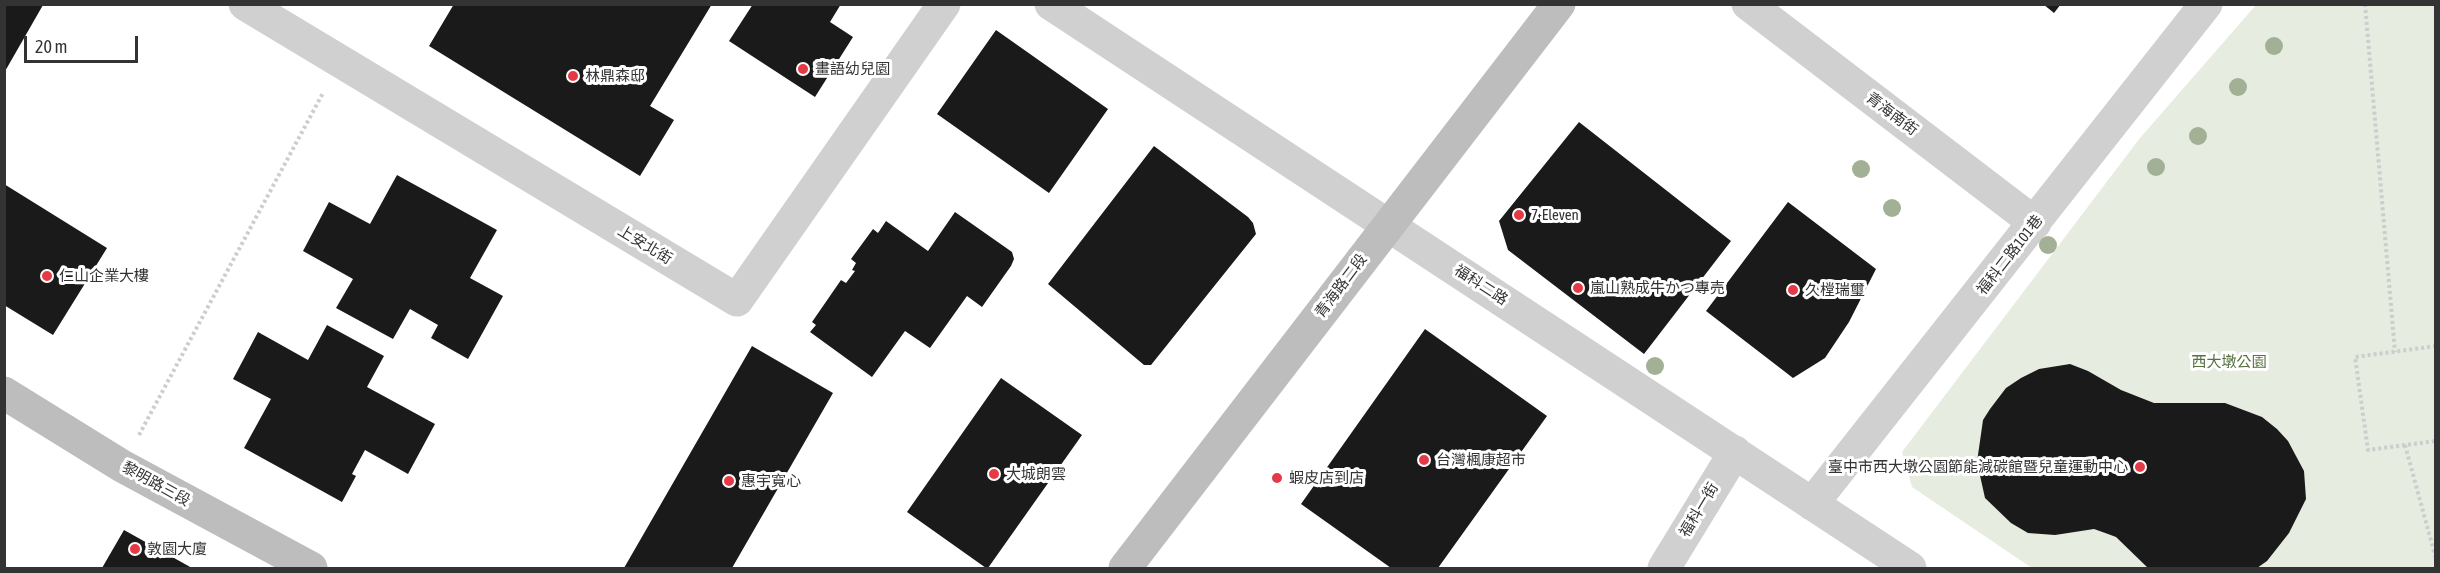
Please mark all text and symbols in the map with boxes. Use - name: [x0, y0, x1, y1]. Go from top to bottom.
- scale bar: [27, 24, 141, 62]
- text: 20 m: [35, 36, 67, 57]
- place label: 畫語幼兒園: [815, 60, 890, 78]
- marker: 畫語幼兒園: [796, 62, 810, 76]
- place label: 林鼎森邸: [585, 67, 645, 85]
- marker: 林鼎森邸: [566, 69, 580, 83]
- street label: 青海南街: [1863, 89, 1921, 139]
- place label: 7-Eleven: [1531, 206, 1579, 224]
- marker: 7-Eleven: [1512, 208, 1526, 222]
- street label: 福科二路101巷: [1973, 212, 2047, 298]
- street label: 上安北街: [615, 222, 675, 268]
- street label: 青海路二段: [1311, 251, 1371, 321]
- street label: 福科二路: [1451, 261, 1511, 309]
- place label: 仁山企業大樓: [59, 267, 149, 285]
- marker: 仁山企業大樓: [40, 269, 54, 283]
- place label: 嵐山熟成牛かつ專売: [1590, 279, 1725, 297]
- marker: 嵐山熟成牛かつ專売: [1571, 281, 1585, 295]
- place label: 久樘瑞璽: [1805, 281, 1865, 299]
- marker: 久樘瑞璽: [1786, 283, 1800, 297]
- park label: 西大墩公園: [2192, 353, 2266, 371]
- place label: 台灣楓康超市: [1436, 451, 1526, 469]
- marker: 台灣楓康超市: [1417, 453, 1431, 467]
- street label: 黎明路三段: [119, 458, 193, 510]
- place label: 臺中市西大墩公園節能減碳館暨兒童運動中心: [1828, 458, 2128, 476]
- marker: 臺中市西大墩公園節能減碳館暨兒童運動中心: [2133, 460, 2147, 474]
- place label: 大城朗雲: [1006, 465, 1066, 483]
- marker: 大城朗雲: [987, 467, 1001, 481]
- place label: 蝦皮店到店: [1289, 469, 1364, 487]
- marker: 蝦皮店到店: [1270, 471, 1284, 485]
- place label: 惠宇寬心: [741, 472, 801, 490]
- marker: 惠宇寬心: [722, 474, 736, 488]
- street label: 福科一街: [1676, 480, 1722, 540]
- place label: 敦園大廈: [147, 540, 207, 558]
- marker: 敦園大廈: [128, 542, 142, 556]

